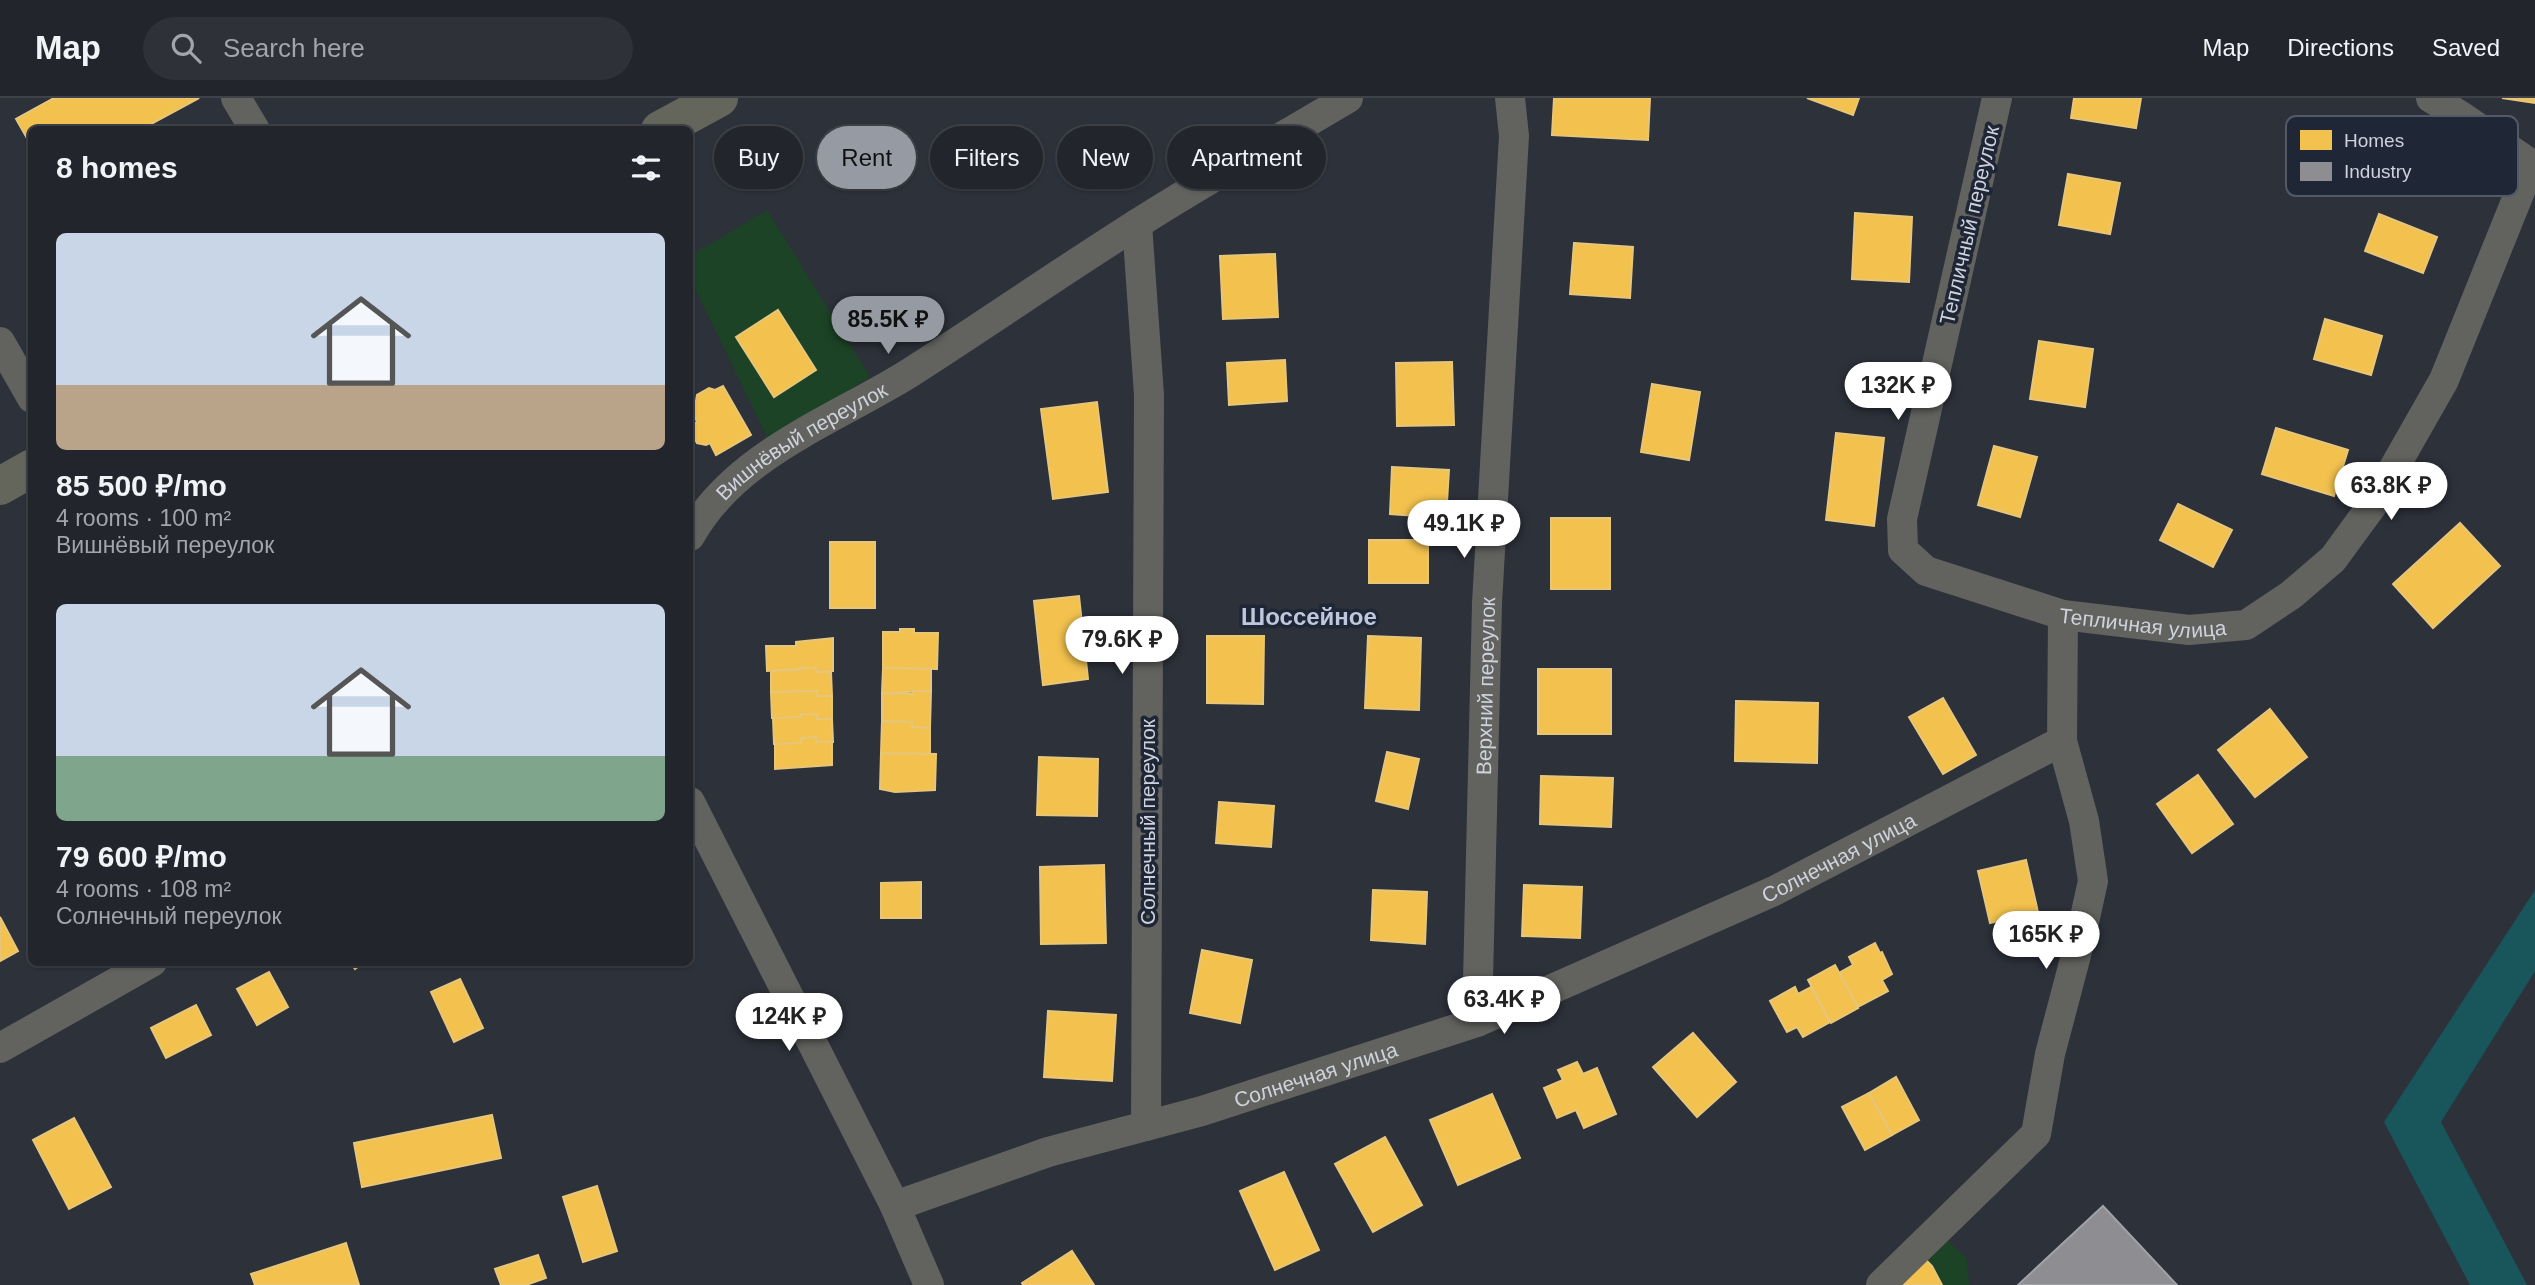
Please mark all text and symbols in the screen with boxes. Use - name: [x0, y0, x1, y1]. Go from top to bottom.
- search box: [143, 17, 633, 80]
- text: Map: [35, 29, 101, 66]
- icon: search: [167, 29, 205, 67]
- text: Search here: [223, 33, 365, 63]
- text: Map: [2203, 34, 2249, 61]
- text: Directions: [2287, 34, 2394, 61]
- text: Saved: [2432, 34, 2500, 61]
- legend: [2286, 116, 2518, 196]
- street label: Тепличный переулок: [1935, 123, 2003, 327]
- chip: Buy: [714, 126, 803, 189]
- chip: Rent: [817, 126, 916, 189]
- chip: Filters: [930, 126, 1043, 189]
- chip: New: [1057, 126, 1153, 189]
- chip: Apartment: [1167, 126, 1326, 189]
- text: Homes: [2344, 130, 2404, 151]
- icon: filters: [627, 149, 665, 187]
- text: 8 homes: [56, 151, 178, 184]
- text: Industry: [2344, 161, 2412, 182]
- icon: home: [298, 278, 424, 404]
- pin: 85.5K ₽: [823, 296, 953, 356]
- text: 85.5K ₽: [847, 306, 929, 332]
- pin: 132K ₽: [1841, 362, 1955, 422]
- text: 132K ₽: [1861, 372, 1935, 398]
- street label: Вишнёвый переулок: [711, 377, 891, 504]
- pin: 63.8K ₽: [2326, 462, 2456, 522]
- text: 85 500 ₽/mo: [56, 469, 227, 502]
- text: 63.8K ₽: [2350, 472, 2432, 498]
- pin: 49.1K ₽: [1399, 500, 1529, 560]
- text: 4 rooms · 100 m²: [56, 505, 231, 531]
- text: 49.1K ₽: [1423, 510, 1505, 536]
- text: Вишнёвый переулок: [56, 532, 274, 558]
- street label: Верхний переулок: [1471, 596, 1499, 775]
- district label: Шоссейное: [1241, 603, 1377, 630]
- street label: Тепличная улица: [2058, 603, 2228, 642]
- pin: 79.6K ₽: [1057, 616, 1187, 676]
- text: 79.6K ₽: [1081, 626, 1163, 652]
- icon: home: [298, 649, 424, 775]
- street label: Солнечный переулок: [1136, 718, 1159, 925]
- street label: Солнечная улица: [1758, 808, 1920, 907]
- text: 79 600 ₽/mo: [56, 840, 227, 873]
- text: 4 rooms · 108 m²: [56, 876, 231, 902]
- text: Солнечный переулок: [56, 903, 282, 929]
- pin: 165K ₽: [1989, 912, 2103, 971]
- text: 165K ₽: [2009, 921, 2083, 947]
- pin: 63.4K ₽: [1439, 976, 1569, 1036]
- text: 63.4K ₽: [1463, 986, 1545, 1012]
- pin: 124K ₽: [732, 993, 846, 1053]
- text: 124K ₽: [752, 1003, 826, 1029]
- street label: Солнечная улица: [1231, 1037, 1401, 1111]

